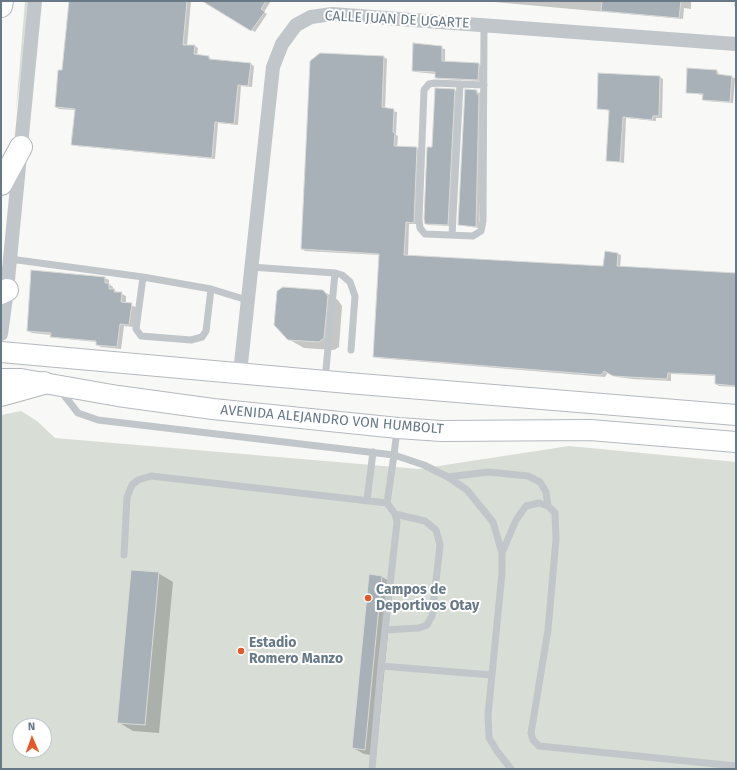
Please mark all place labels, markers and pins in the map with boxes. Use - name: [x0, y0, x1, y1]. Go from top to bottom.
- place label: Campos de Deportivos Otay: [376, 582, 479, 614]
- marker: Campos de Deportivos Otay: [363, 593, 373, 603]
- place label: Estadio Romero Manzo: [249, 635, 343, 668]
- marker: Estadio Romero Manzo: [236, 646, 246, 656]

